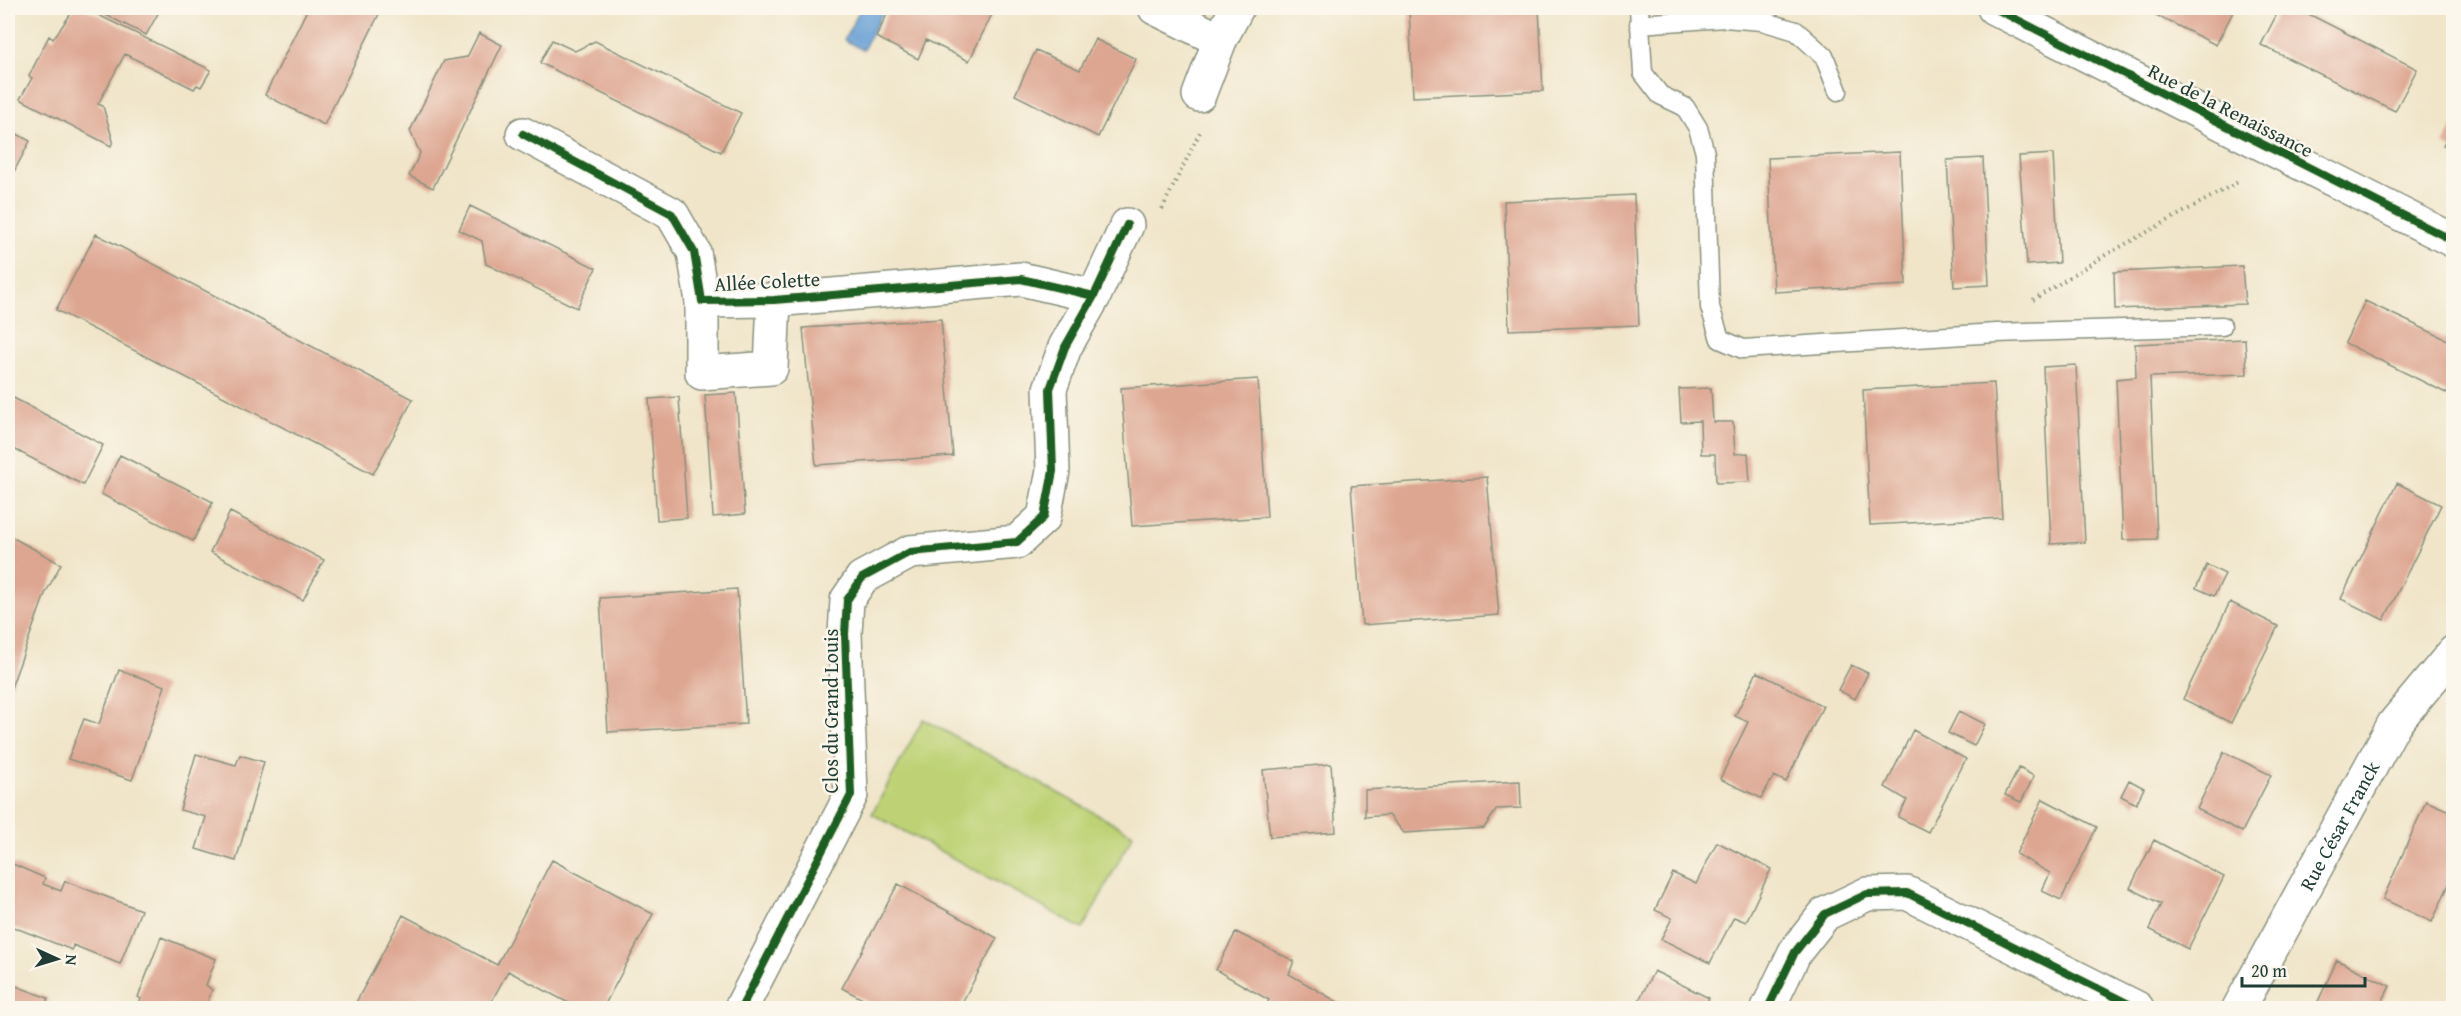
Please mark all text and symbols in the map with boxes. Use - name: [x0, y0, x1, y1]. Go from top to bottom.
- street label: Rue de la Renaissance: [2143, 56, 2319, 164]
- street label: Allée Colette: [713, 264, 821, 298]
- street label: Clos du Grand Louis: [816, 629, 845, 793]
- street label: Rue César Franck: [2291, 755, 2386, 895]
- north arrow: [27, 929, 87, 989]
- scale bar: [2242, 950, 2365, 988]
- text: N: [60, 954, 84, 967]
- text: 20 m: [2251, 957, 2287, 984]

